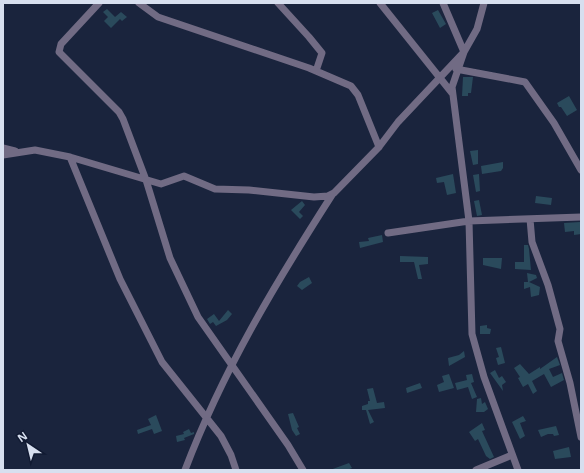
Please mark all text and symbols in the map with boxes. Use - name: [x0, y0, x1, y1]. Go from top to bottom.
- north arrow: [8, 425, 48, 465]
- text: N: [14, 428, 30, 445]

